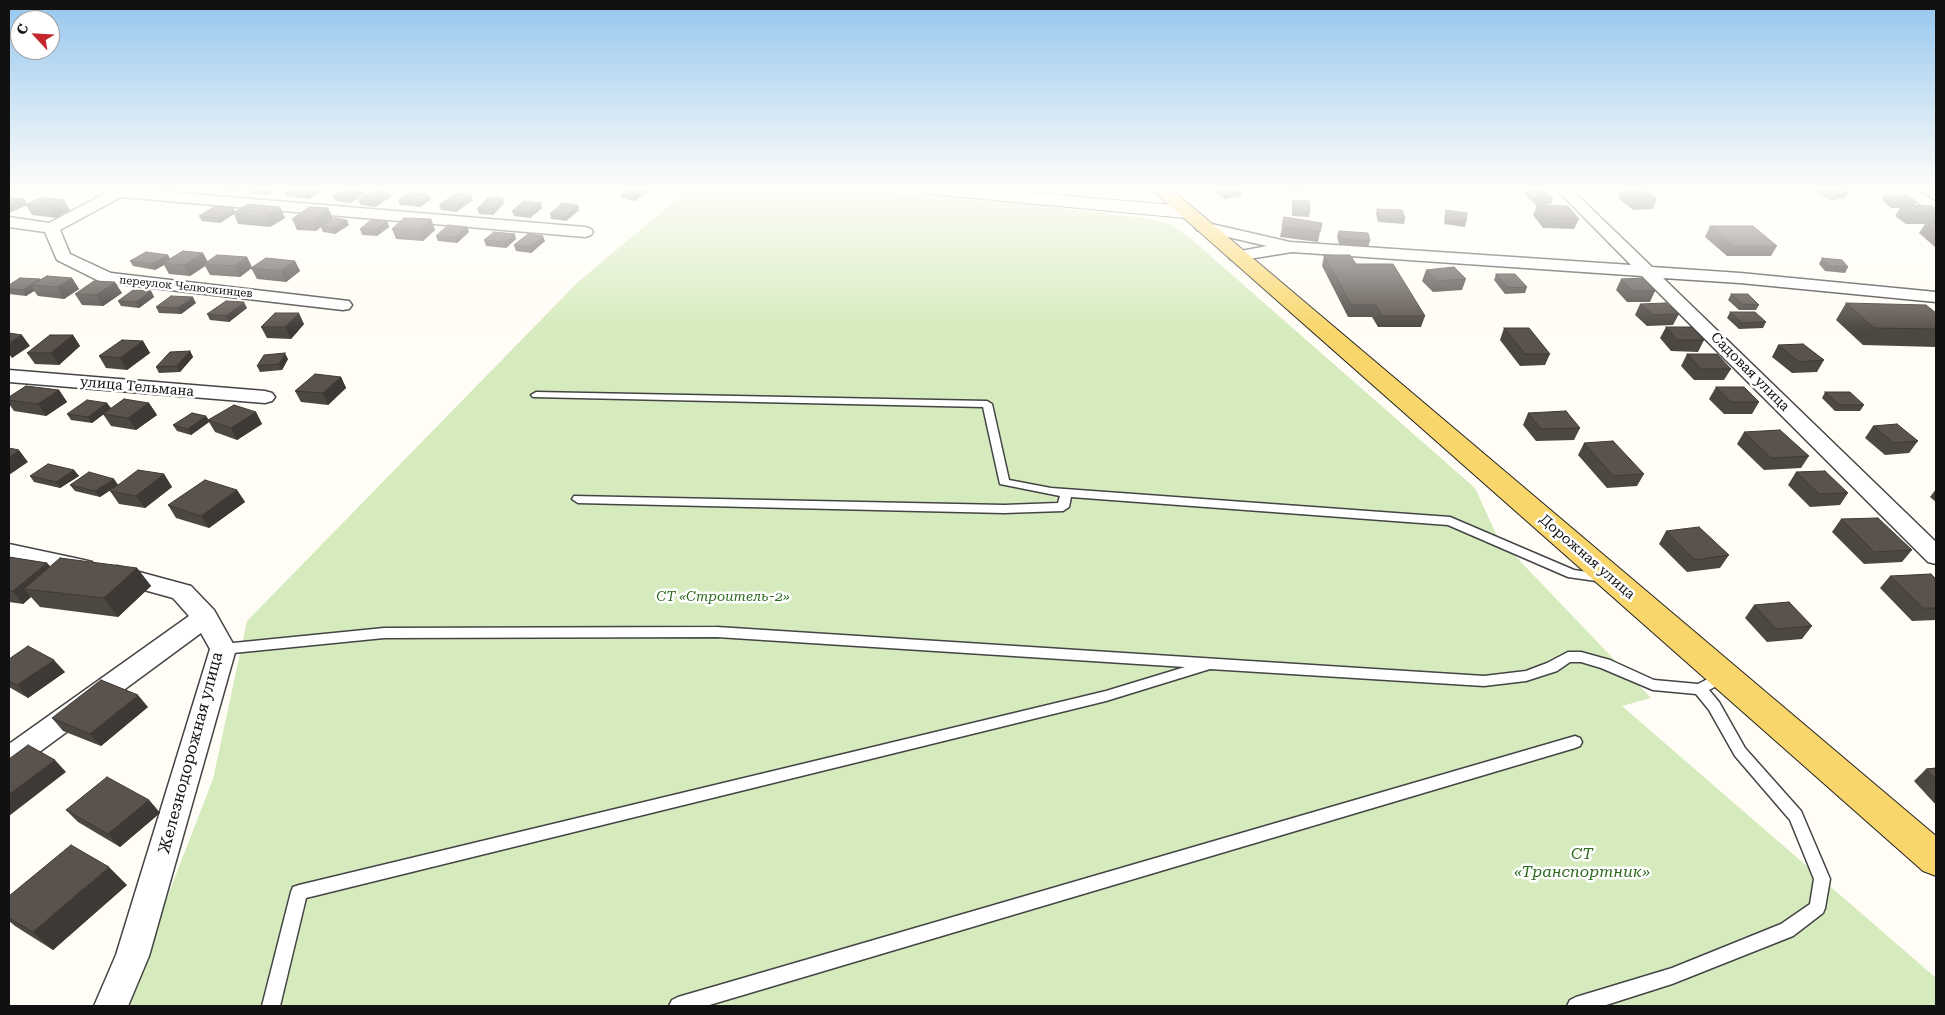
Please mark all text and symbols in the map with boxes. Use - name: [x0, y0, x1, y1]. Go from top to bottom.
- north arrow: [10, 10, 60, 60]
- text: С: [13, 21, 32, 37]
- street label: переулок Челюскинцев: [119, 273, 253, 301]
- street label: Садовая улица: [1707, 329, 1793, 415]
- street label: улица Тельмана: [79, 374, 195, 400]
- street label: Дорожная улица: [1536, 511, 1638, 603]
- park label: СТ «Строитель-2»: [656, 589, 790, 605]
- street label: Железнодорожная улица: [155, 650, 227, 856]
- park label: СТ «Транспортник»: [1514, 844, 1650, 882]

